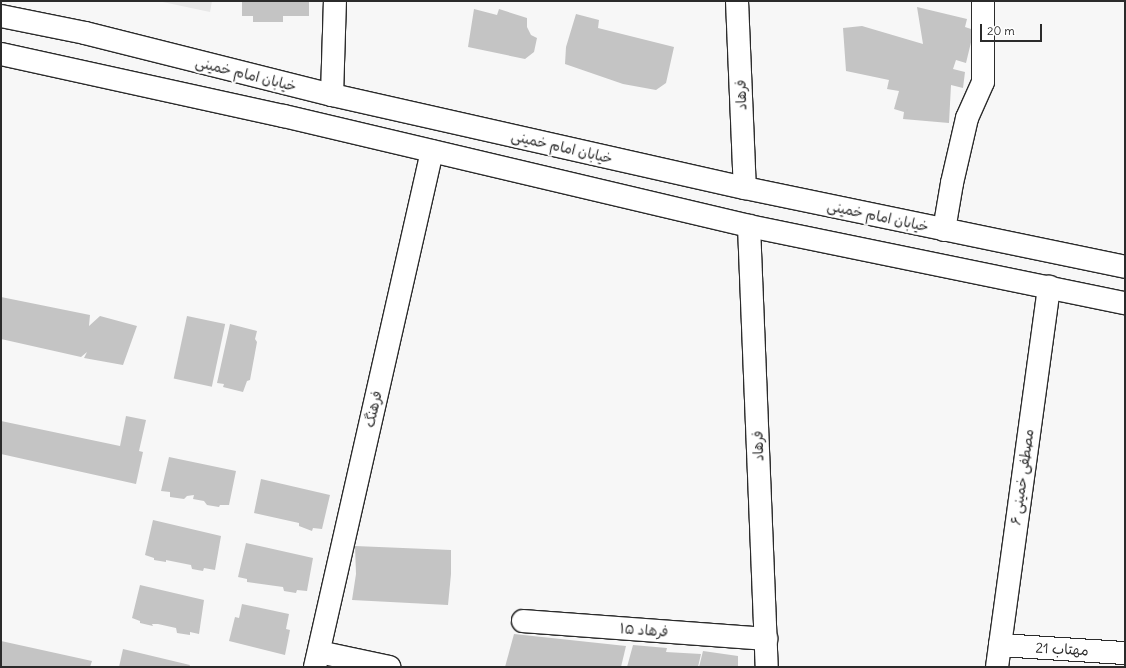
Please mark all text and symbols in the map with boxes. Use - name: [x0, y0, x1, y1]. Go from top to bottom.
- scale bar: [982, 16, 1044, 42]
- text: 20 m: [987, 23, 1015, 38]
- street label: خیابان امام خمینی: [194, 53, 298, 95]
- street label: فرهاد: [732, 79, 750, 111]
- street label: خیابان امام خمینی: [510, 127, 614, 167]
- street label: خیابان امام خمینی: [826, 197, 930, 235]
- street label: فرهنگ: [361, 389, 385, 429]
- street label: مصطفی خمینی ۶: [1007, 428, 1037, 526]
- street label: فرهاد: [749, 430, 767, 462]
- street label: فرهاد ۱۵: [619, 620, 669, 640]
- street label: مهتاب 21: [1035, 639, 1089, 659]

